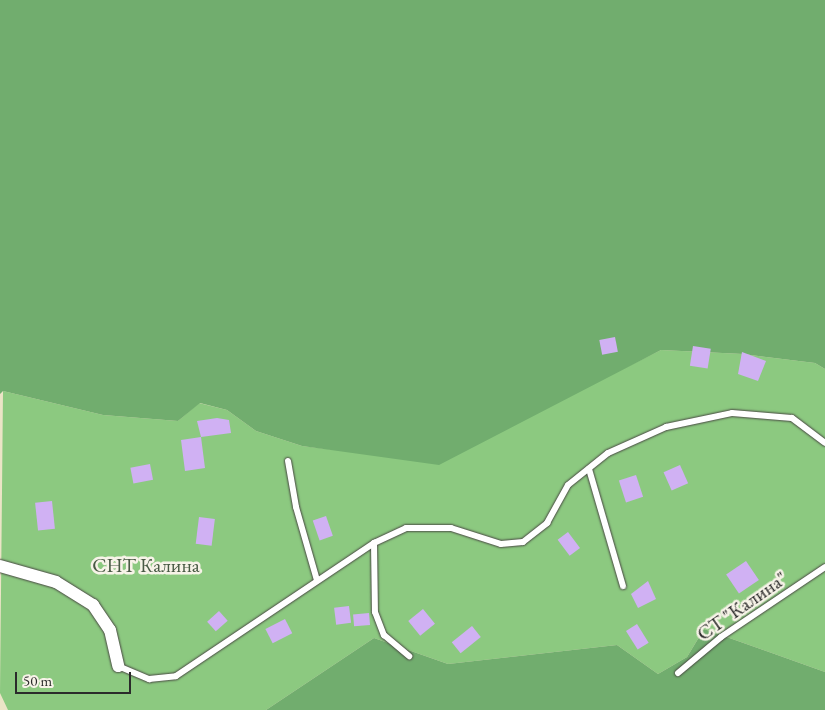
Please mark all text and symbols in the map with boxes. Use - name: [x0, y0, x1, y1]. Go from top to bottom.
- park label: СНТ Калина: [92, 553, 200, 577]
- street label: СТ "Калина": [692, 566, 792, 646]
- scale bar: [18, 662, 134, 694]
- text: 50 m: [23, 671, 52, 690]

